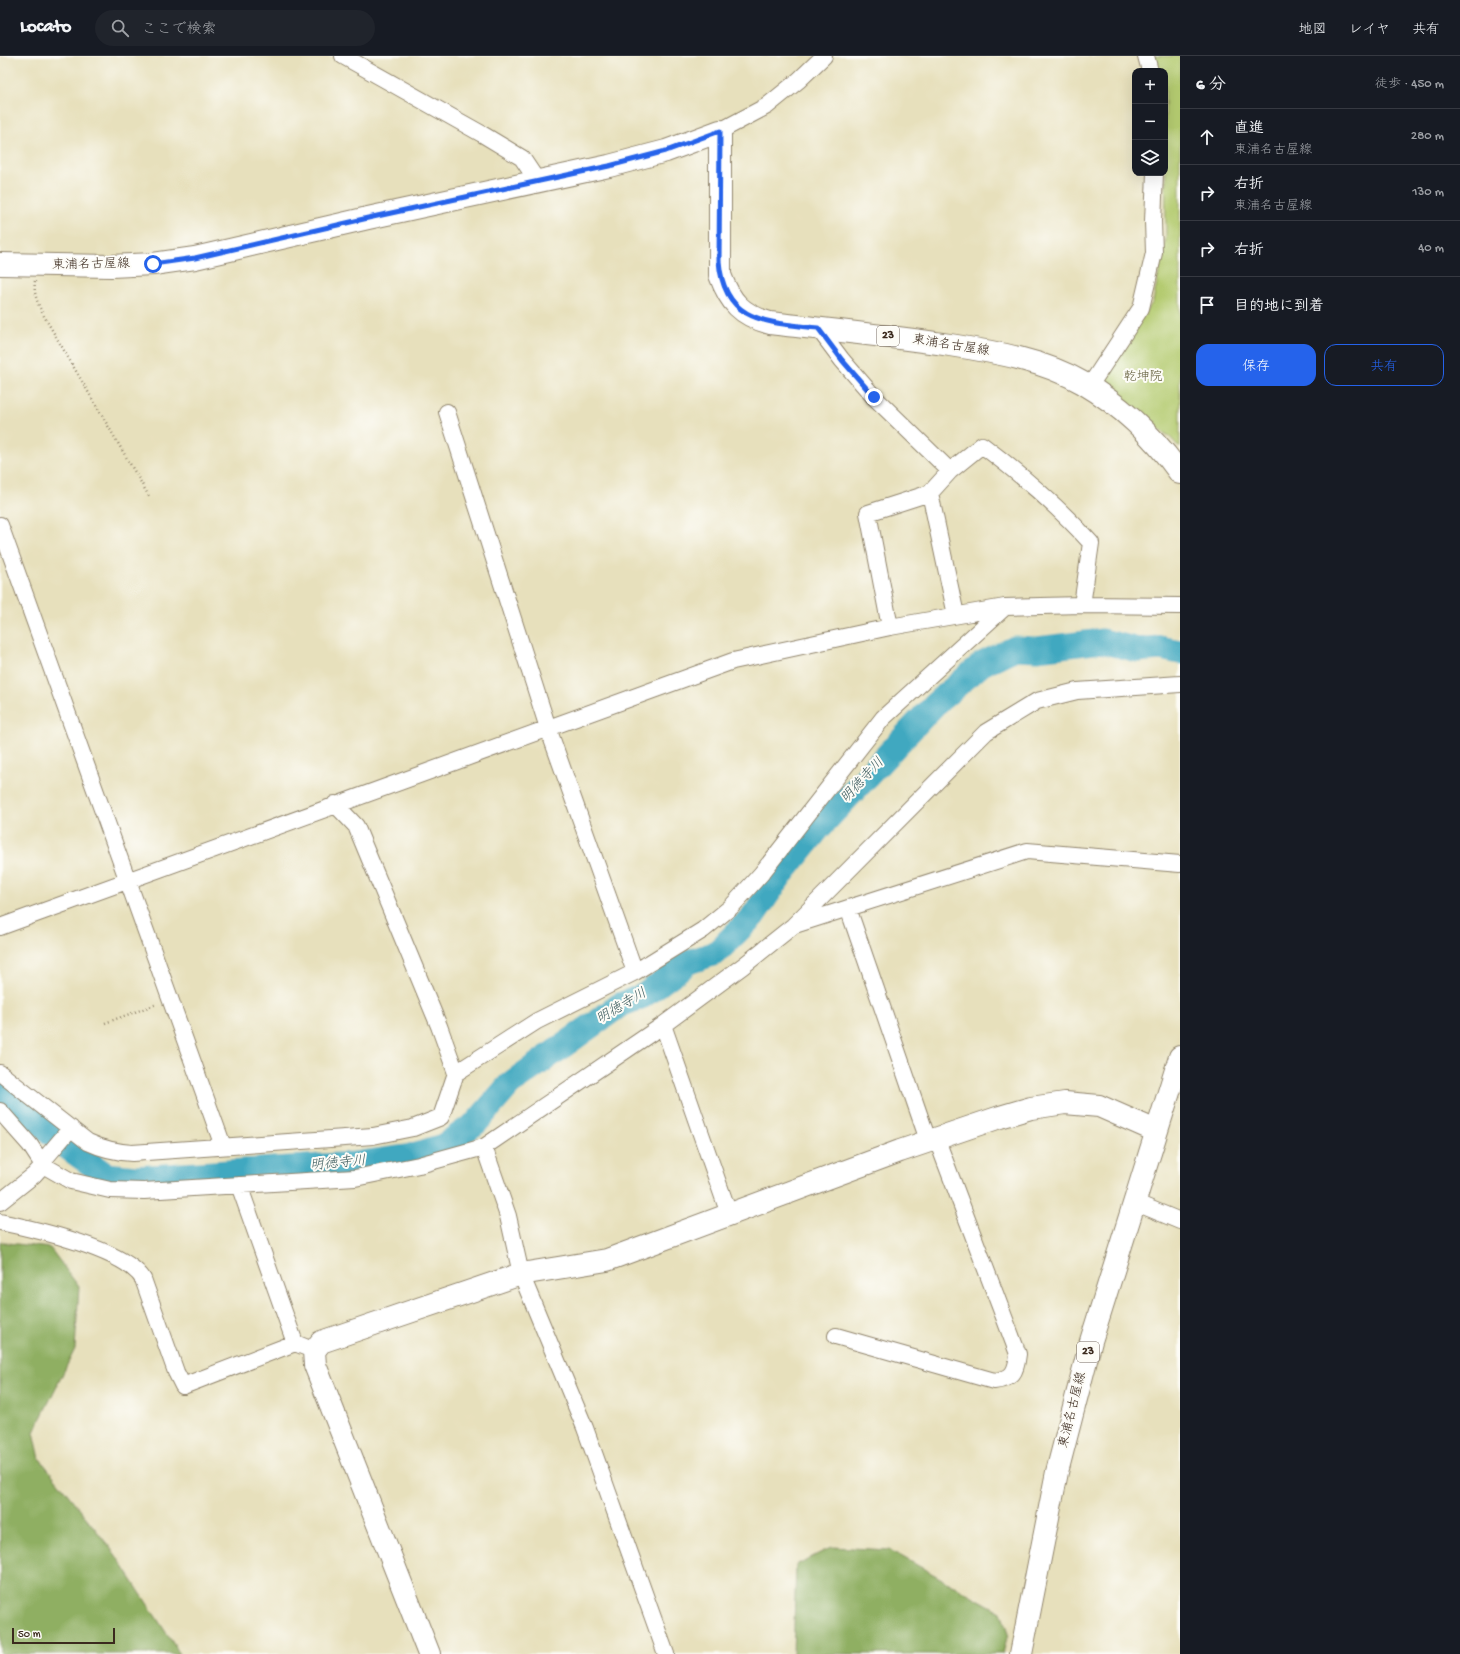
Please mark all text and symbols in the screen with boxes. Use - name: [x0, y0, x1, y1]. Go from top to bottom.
- search box: [95, 10, 375, 46]
- text: Locato: [20, 16, 71, 39]
- icon: search: [109, 17, 131, 39]
- text: ここで検索: [141, 21, 216, 39]
- text: 地図: [1299, 22, 1327, 39]
- text: レイヤ: [1349, 22, 1390, 39]
- text: 共有: [1412, 22, 1440, 39]
- map controls: [1132, 68, 1168, 176]
- button: +: [1132, 68, 1168, 104]
- text: 6 分: [1196, 76, 1226, 96]
- text: 徒歩 · 450 m: [1375, 77, 1444, 92]
- button: −: [1132, 104, 1168, 140]
- text: 直進: [1234, 120, 1264, 138]
- icon: ahead: [1196, 126, 1218, 148]
- text: 280 m: [1411, 129, 1444, 144]
- button: layers: [1132, 140, 1168, 176]
- text: 東浦名古屋線: [1234, 143, 1312, 158]
- text: 右折: [1234, 176, 1264, 194]
- icon: right: [1196, 182, 1218, 204]
- text: 130 m: [1412, 185, 1444, 200]
- text: 東浦名古屋線: [1234, 199, 1312, 214]
- icon: right: [1196, 238, 1218, 260]
- text: 40 m: [1418, 241, 1444, 256]
- text: 右折: [1234, 242, 1264, 260]
- route start: [144, 255, 162, 273]
- street label: 東浦名古屋線: [52, 256, 131, 273]
- icon: arrive: [1196, 294, 1218, 316]
- text: 目的地に到着: [1234, 298, 1324, 316]
- road number: 23: [877, 326, 899, 346]
- street label: 東浦名古屋線: [911, 332, 992, 360]
- button: 保存: [1196, 344, 1316, 386]
- button: 共有: [1324, 344, 1444, 386]
- park label: 乾坤院: [1123, 370, 1163, 385]
- route end: [865, 388, 883, 406]
- water label: 明徳寺川: [837, 754, 888, 807]
- water label: 明徳寺川: [593, 984, 650, 1029]
- water label: 明徳寺川: [309, 1152, 367, 1175]
- road number: 23: [1077, 1342, 1099, 1362]
- street label: 東浦名古屋線: [1055, 1369, 1090, 1450]
- scale bar: [12, 1626, 115, 1645]
- text: 50 m: [18, 1629, 40, 1641]

